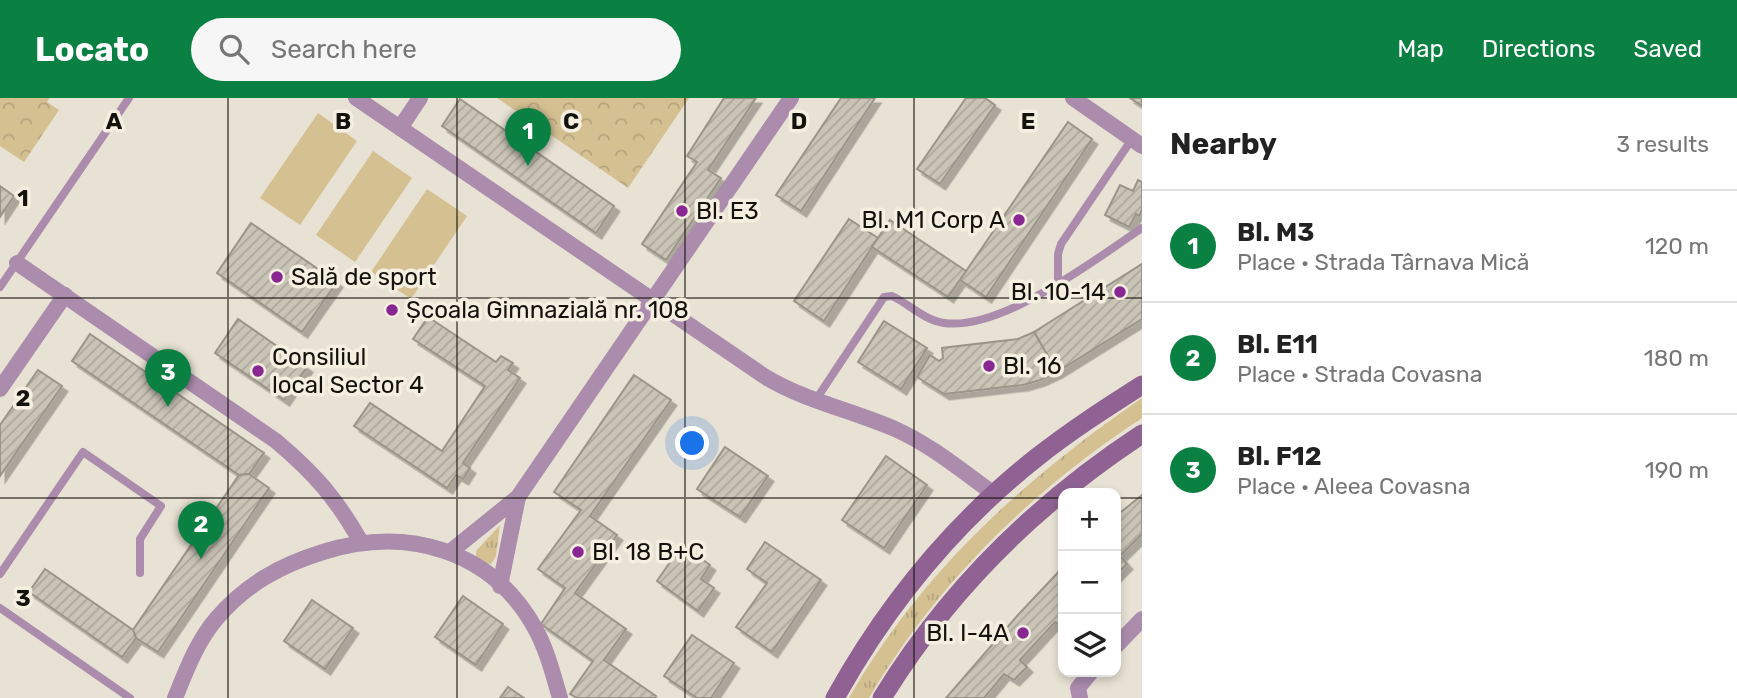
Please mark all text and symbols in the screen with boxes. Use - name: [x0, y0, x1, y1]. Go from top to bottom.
- search box: [191, 18, 681, 81]
- text: Locato: [35, 30, 149, 69]
- icon: search: [215, 30, 253, 68]
- text: Search here: [271, 34, 417, 65]
- text: Map: [1397, 35, 1444, 63]
- text: Directions: [1482, 35, 1595, 63]
- text: Saved: [1633, 35, 1702, 63]
- text: A: [106, 107, 123, 135]
- text: B: [335, 107, 351, 135]
- text: C: [563, 107, 579, 135]
- text: D: [791, 107, 807, 135]
- text: E: [1021, 107, 1035, 135]
- pin: 1: [505, 108, 551, 166]
- text: Nearby: [1170, 126, 1277, 162]
- text: 3 results: [1616, 130, 1709, 158]
- text: 1: [17, 184, 29, 212]
- place label: Bl. E3: [696, 197, 759, 225]
- marker: Bl. E3: [674, 203, 690, 219]
- place label: Bl. M1 Corp A: [861, 206, 1005, 234]
- marker: Bl. M1 Corp A: [1011, 212, 1027, 228]
- text: Bl. M3: [1237, 217, 1314, 248]
- text: 1: [1187, 232, 1199, 260]
- text: 120 m: [1645, 232, 1709, 260]
- text: Place · Strada Târnava Mică: [1237, 248, 1529, 276]
- place label: Sală de sport: [291, 263, 437, 291]
- marker: Sală de sport: [269, 269, 285, 285]
- place label: Bl. 10-14: [1011, 278, 1106, 306]
- marker: Bl. 10-14: [1112, 284, 1128, 300]
- place label: Școala Gimnazială nr. 108: [406, 296, 689, 324]
- marker: Școala Gimnazială nr. 108: [384, 302, 400, 318]
- text: Bl. E11: [1237, 329, 1318, 360]
- place label: Consiliul local Sector 4: [272, 343, 424, 399]
- text: 2: [1186, 344, 1200, 372]
- text: 180 m: [1644, 344, 1709, 372]
- pin: 3: [145, 349, 191, 407]
- place label: Bl. 16: [1003, 352, 1062, 380]
- marker: Bl. 16: [981, 358, 997, 374]
- text: Place · Strada Covasna: [1237, 360, 1482, 388]
- marker: Consiliul local Sector 4: [250, 363, 266, 379]
- text: 2: [16, 384, 30, 412]
- your location: [675, 426, 709, 460]
- text: Bl. F12: [1237, 441, 1322, 472]
- text: 3: [1185, 456, 1201, 484]
- text: 190 m: [1645, 456, 1709, 484]
- text: Place · Aleea Covasna: [1237, 472, 1470, 500]
- map controls: [1058, 488, 1121, 677]
- button: +: [1058, 488, 1121, 551]
- pin: 2: [178, 501, 224, 559]
- place label: Bl. 18 B+C: [592, 538, 704, 566]
- marker: Bl. 18 B+C: [570, 544, 586, 560]
- button: −: [1058, 551, 1121, 614]
- text: 3: [15, 584, 31, 612]
- button: layers: [1058, 614, 1121, 677]
- place label: Bl. I-4A: [926, 619, 1009, 647]
- marker: Bl. I-4A: [1015, 625, 1031, 641]

